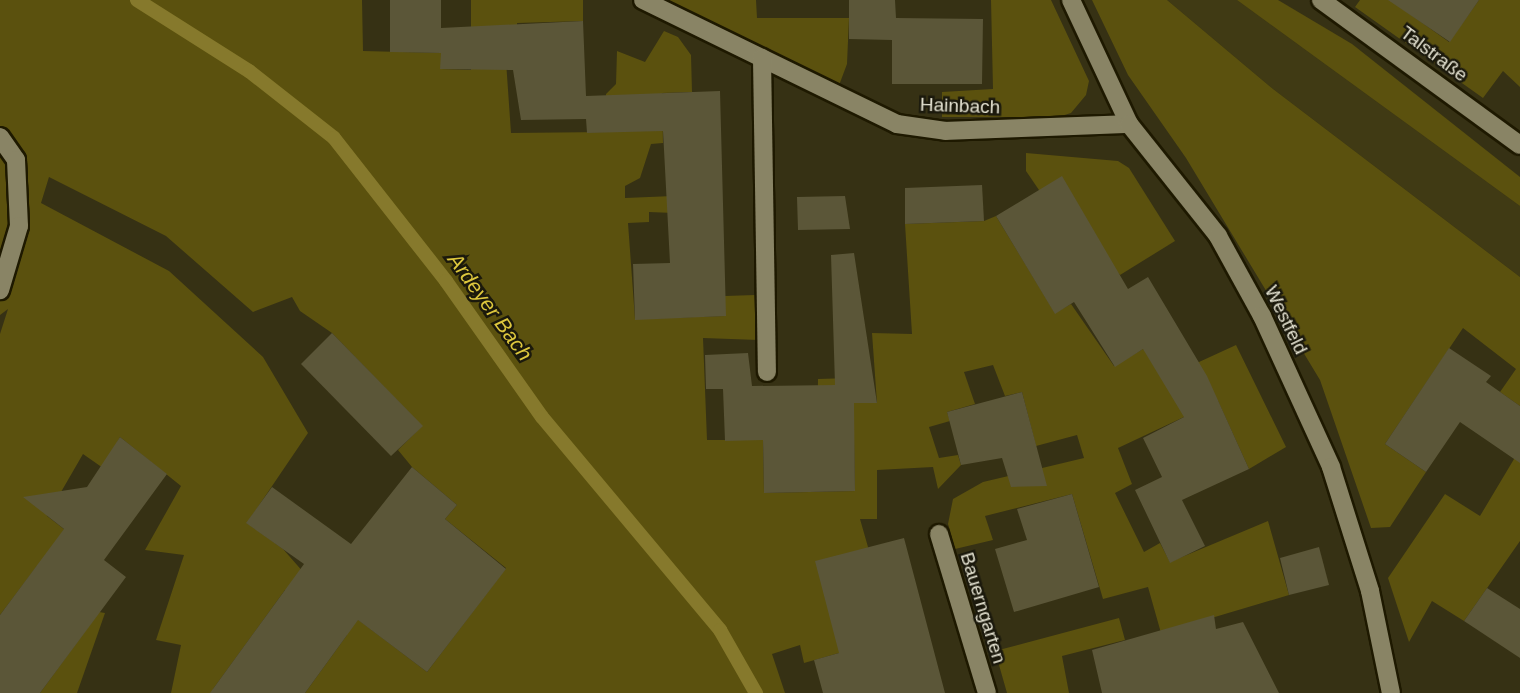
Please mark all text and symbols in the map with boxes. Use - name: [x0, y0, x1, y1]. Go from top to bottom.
- street label: Talstraße: [1396, 21, 1472, 87]
- street label: Hainbach: [919, 93, 1001, 119]
- water label: Ardeyer Bach: [442, 248, 538, 366]
- street label: Westfeld: [1260, 282, 1312, 358]
- street label: Bauerngarten: [955, 550, 1011, 666]

